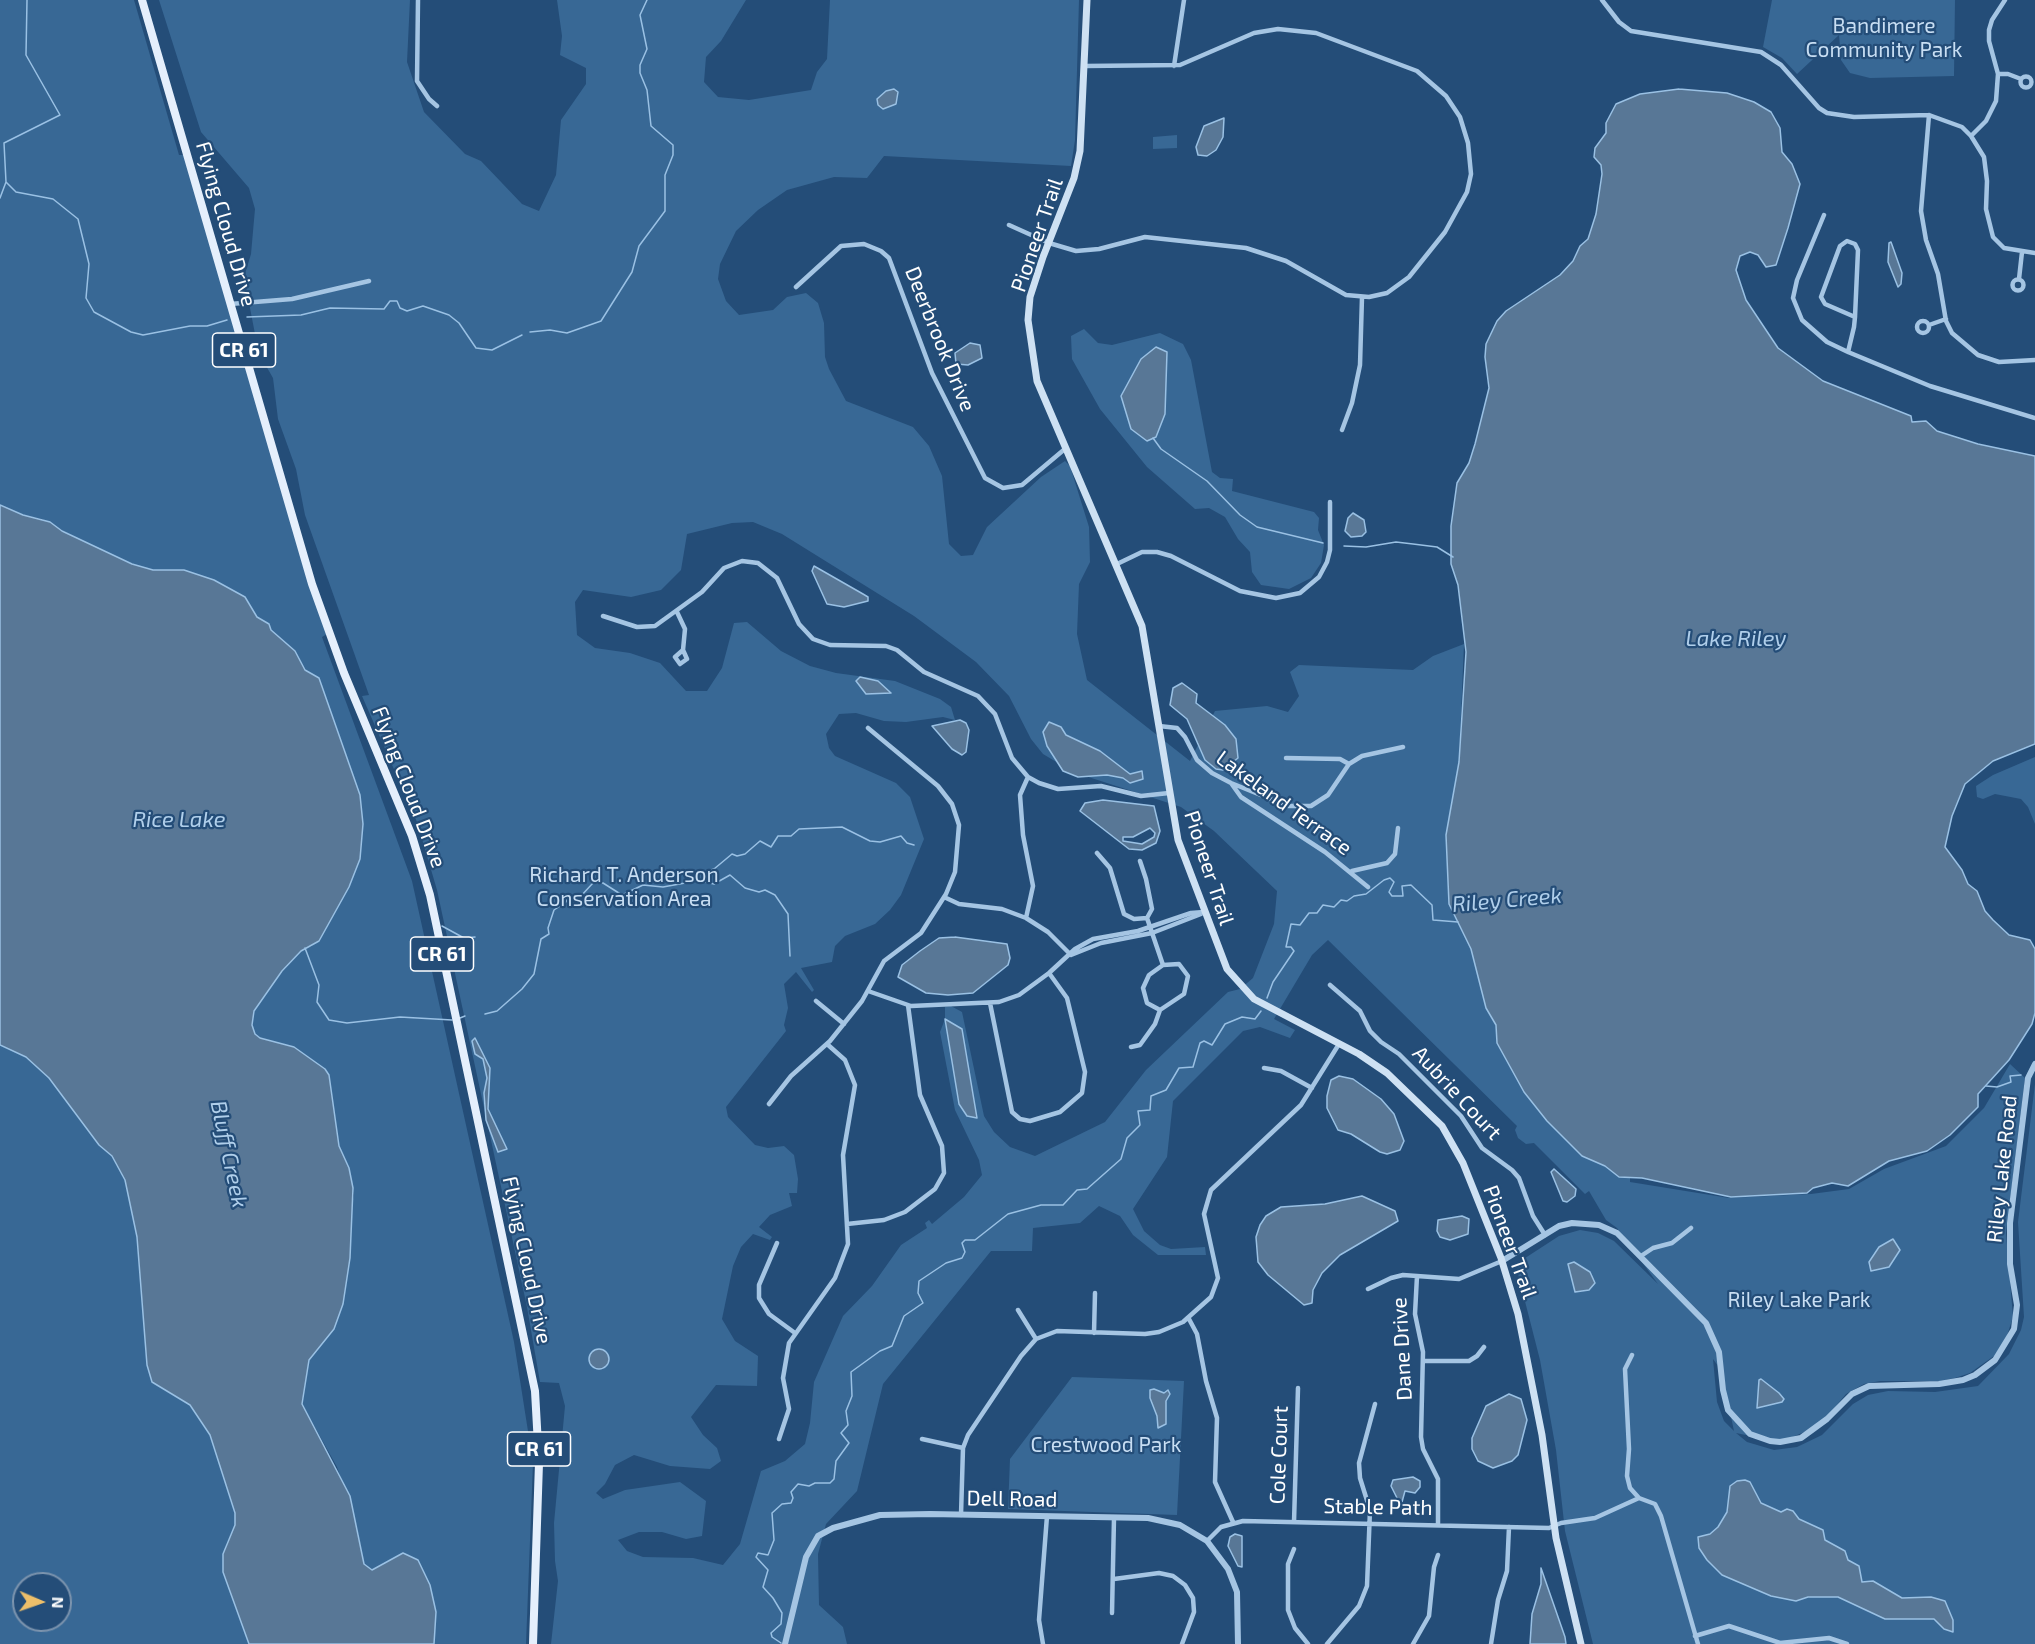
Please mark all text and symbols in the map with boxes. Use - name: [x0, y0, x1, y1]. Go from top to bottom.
- park label: Bandimere Community Park: [1806, 13, 1962, 63]
- street label: Flying Cloud Drive: [190, 138, 262, 310]
- street label: Pioneer Trail: [1006, 175, 1068, 295]
- street label: Deerbrook Drive: [899, 263, 981, 415]
- road number: CR 61: [212, 333, 276, 367]
- water label: Lake Riley: [1686, 626, 1786, 652]
- street label: Flying Cloud Drive: [367, 703, 451, 871]
- street label: Lakeland Terrace: [1211, 745, 1357, 861]
- water label: Rice Lake: [132, 807, 226, 833]
- street label: Pioneer Trail: [1179, 808, 1239, 928]
- park label: Richard T. Anderson Conservation Area: [529, 862, 719, 912]
- water label: Riley Creek: [1451, 882, 1563, 918]
- road number: CR 61: [410, 937, 474, 971]
- street label: Aubrie Court: [1407, 1041, 1507, 1145]
- street label: Riley Lake Road: [1982, 1094, 2022, 1244]
- water label: Bluff Creek: [205, 1098, 253, 1210]
- street label: Flying Cloud Drive: [497, 1174, 557, 1346]
- street label: Pioneer Trail: [1478, 1182, 1542, 1302]
- park label: Riley Lake Park: [1727, 1287, 1871, 1313]
- street label: Dane Drive: [1387, 1297, 1417, 1401]
- street label: Cole Court: [1265, 1405, 1293, 1505]
- road number: CR 61: [508, 1432, 570, 1466]
- park label: Crestwood Park: [1031, 1432, 1181, 1458]
- street label: Dell Road: [966, 1486, 1058, 1512]
- street label: Stable Path: [1323, 1493, 1433, 1521]
- north arrow: [12, 1572, 72, 1632]
- text: N: [49, 1596, 68, 1609]

